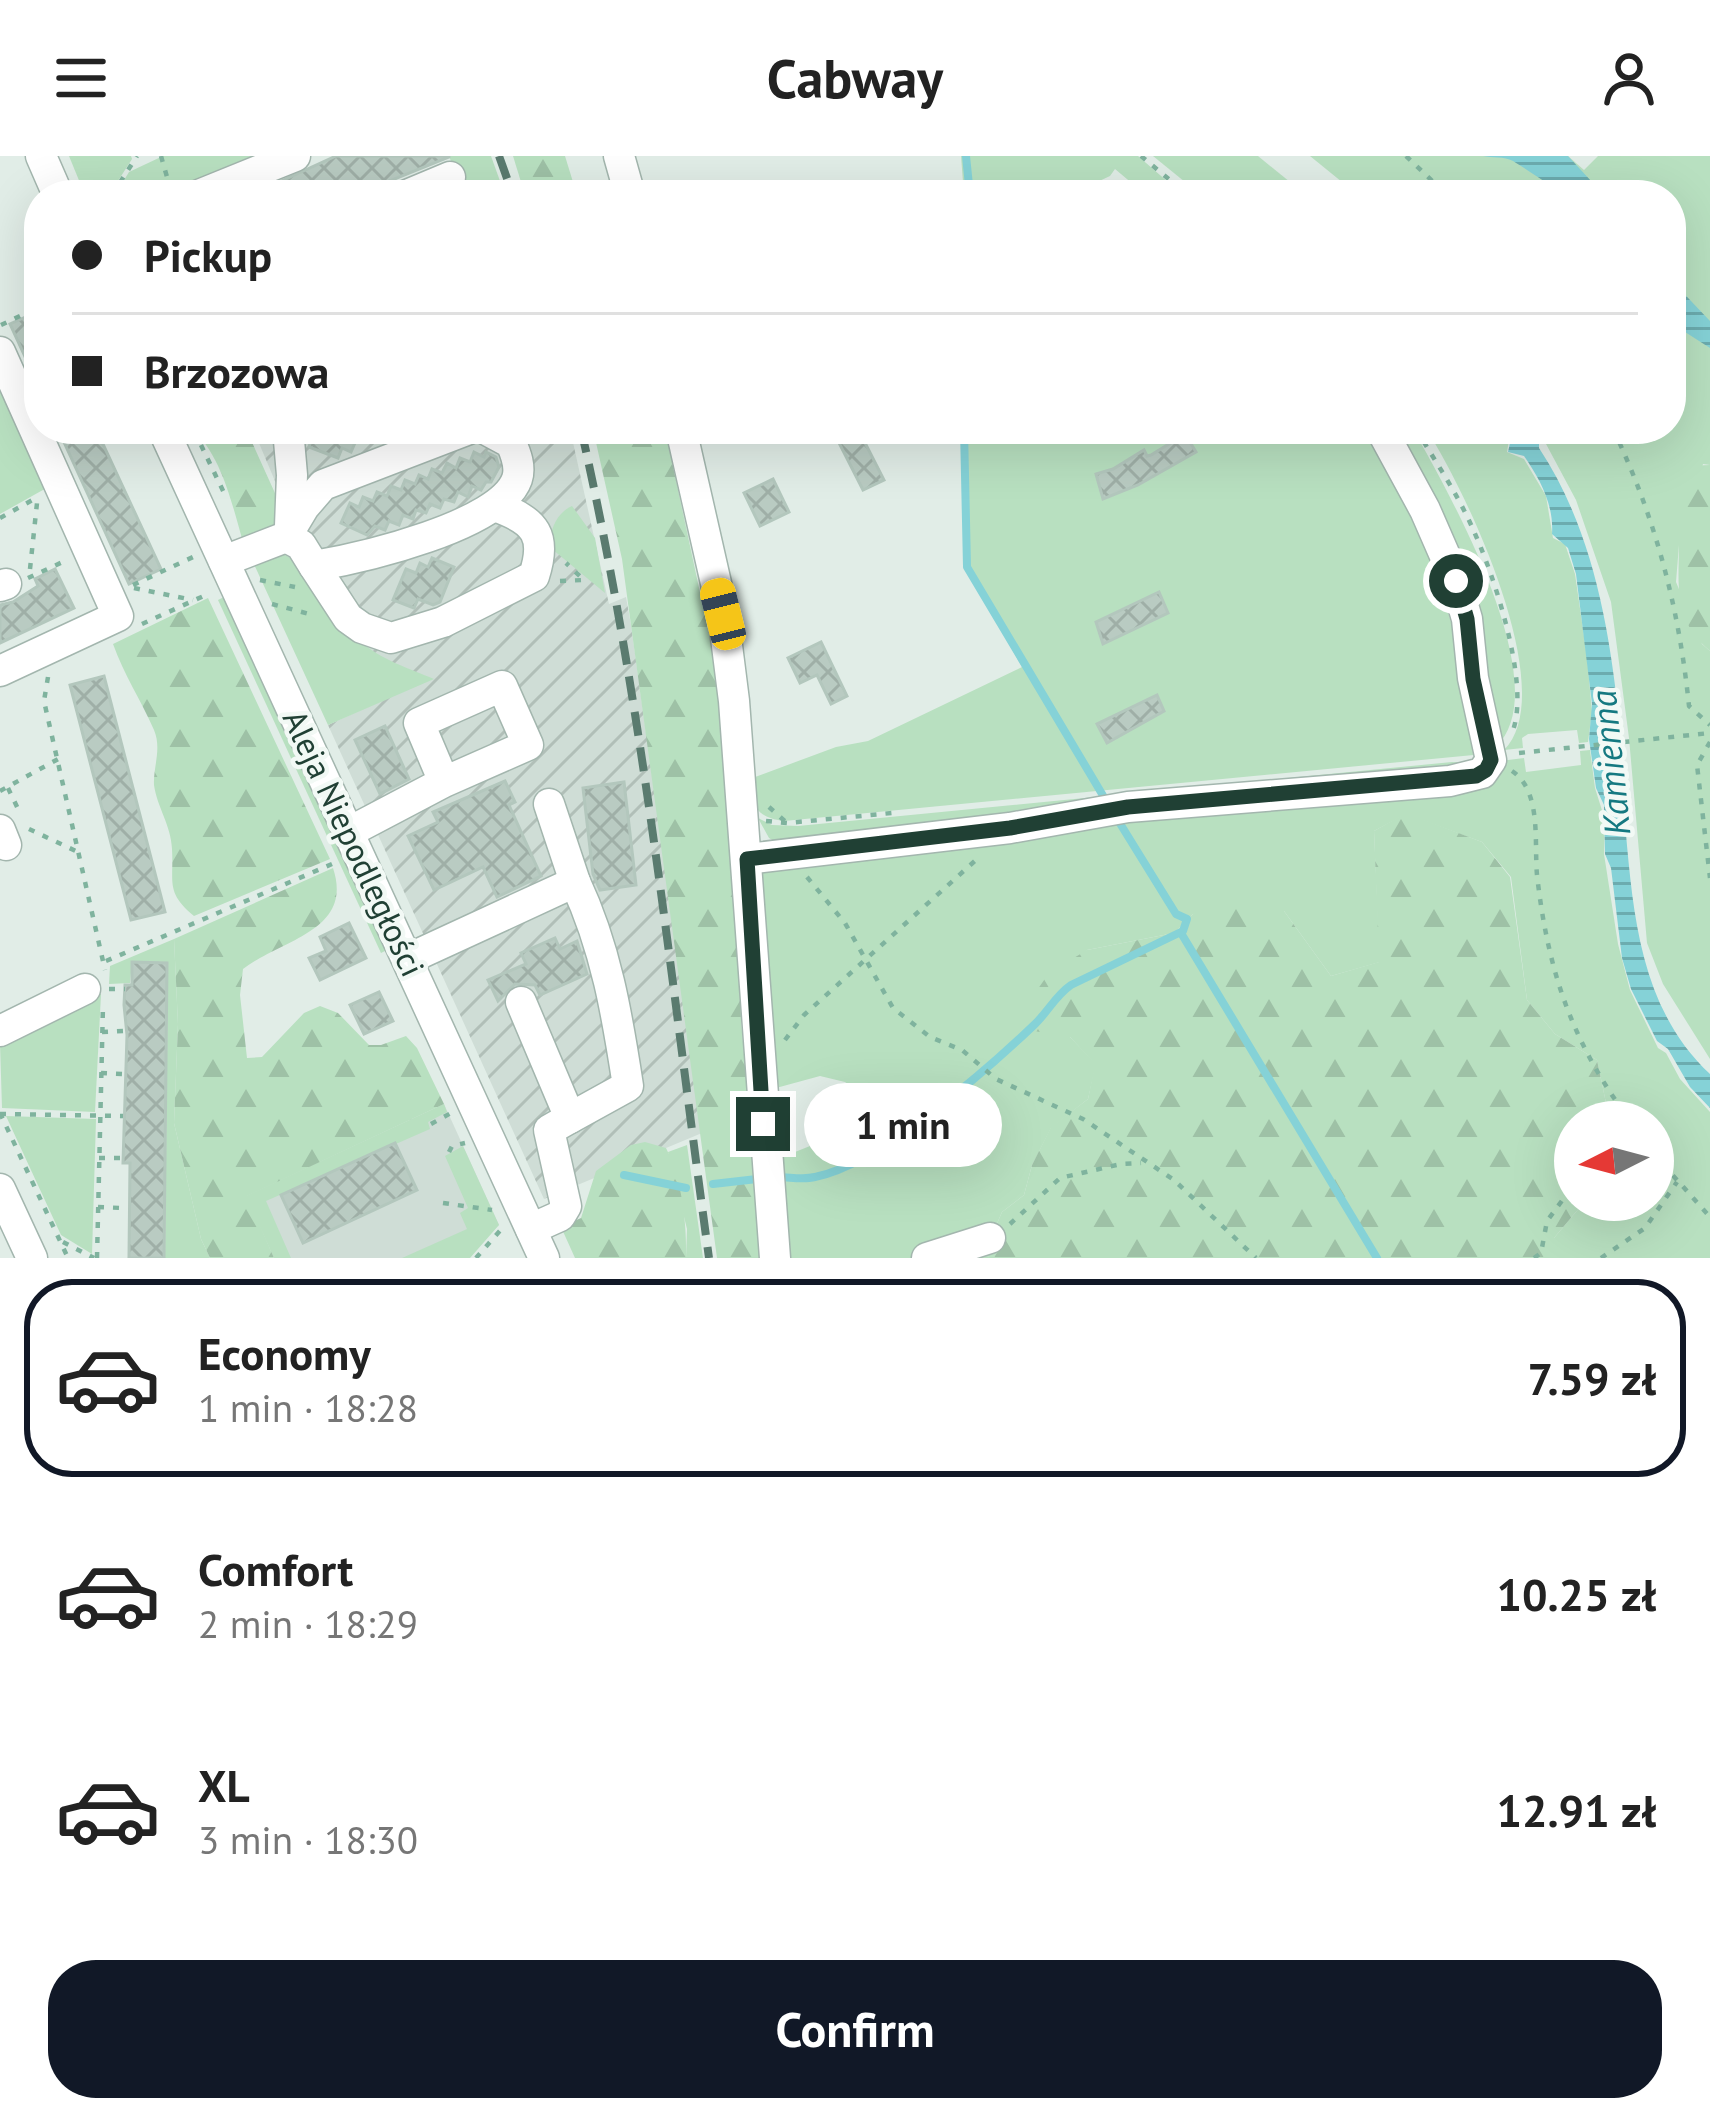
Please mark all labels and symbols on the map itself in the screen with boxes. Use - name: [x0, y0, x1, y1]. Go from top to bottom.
- route start: [1429, 554, 1483, 608]
- car: [697, 575, 749, 653]
- water label: Kamienna: [1578, 688, 1641, 838]
- street label: Aleja Niepodległości: [274, 703, 435, 983]
- callout: 1 min: [805, 1082, 1003, 1166]
- route end: [736, 1097, 790, 1151]
- north arrow: [1554, 1101, 1674, 1221]

